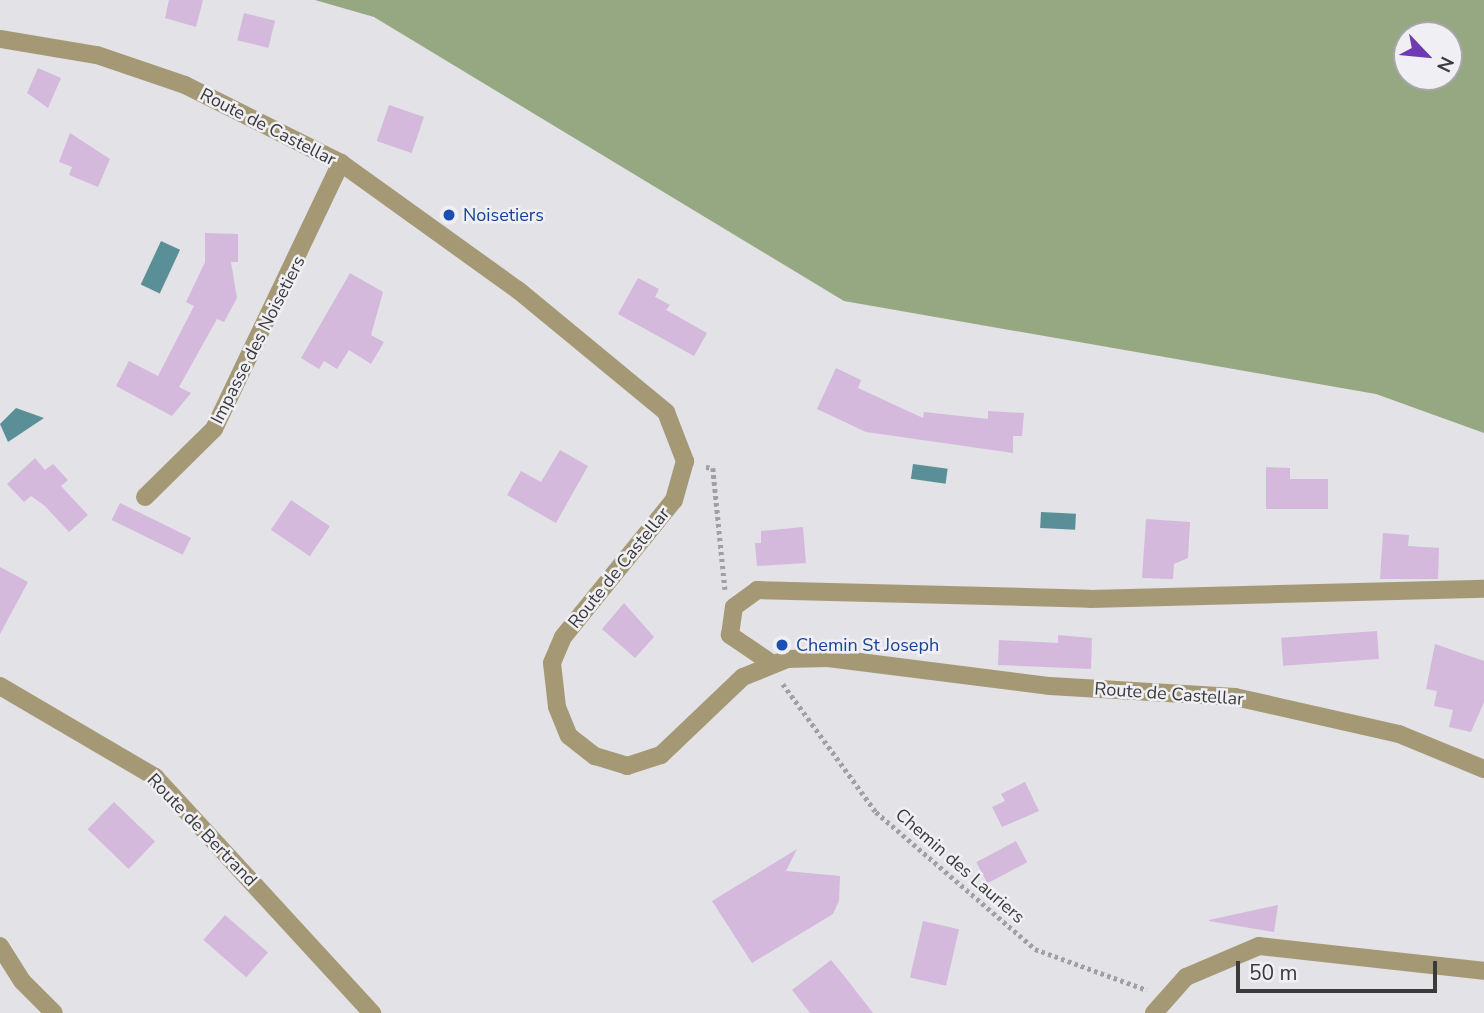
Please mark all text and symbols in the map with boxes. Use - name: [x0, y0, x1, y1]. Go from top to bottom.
- north arrow: [1393, 21, 1463, 91]
- text: N: [1430, 52, 1460, 76]
- street label: Route de Castellar: [197, 83, 339, 171]
- place label: Noisetiers: [463, 204, 544, 226]
- marker: Noisetiers: [441, 207, 457, 223]
- street label: Impasse des Noisetiers: [206, 252, 310, 428]
- street label: Route de Castellar: [564, 503, 674, 633]
- place label: Chemin St Joseph: [796, 634, 939, 656]
- marker: Chemin St Joseph: [774, 637, 790, 653]
- street label: Route de Castellar: [1094, 678, 1244, 710]
- street label: Route de Bertrand: [143, 769, 261, 891]
- street label: Chemin des Lauriers: [891, 804, 1029, 928]
- scale bar: [1239, 946, 1440, 990]
- text: 50 m: [1249, 959, 1298, 987]

